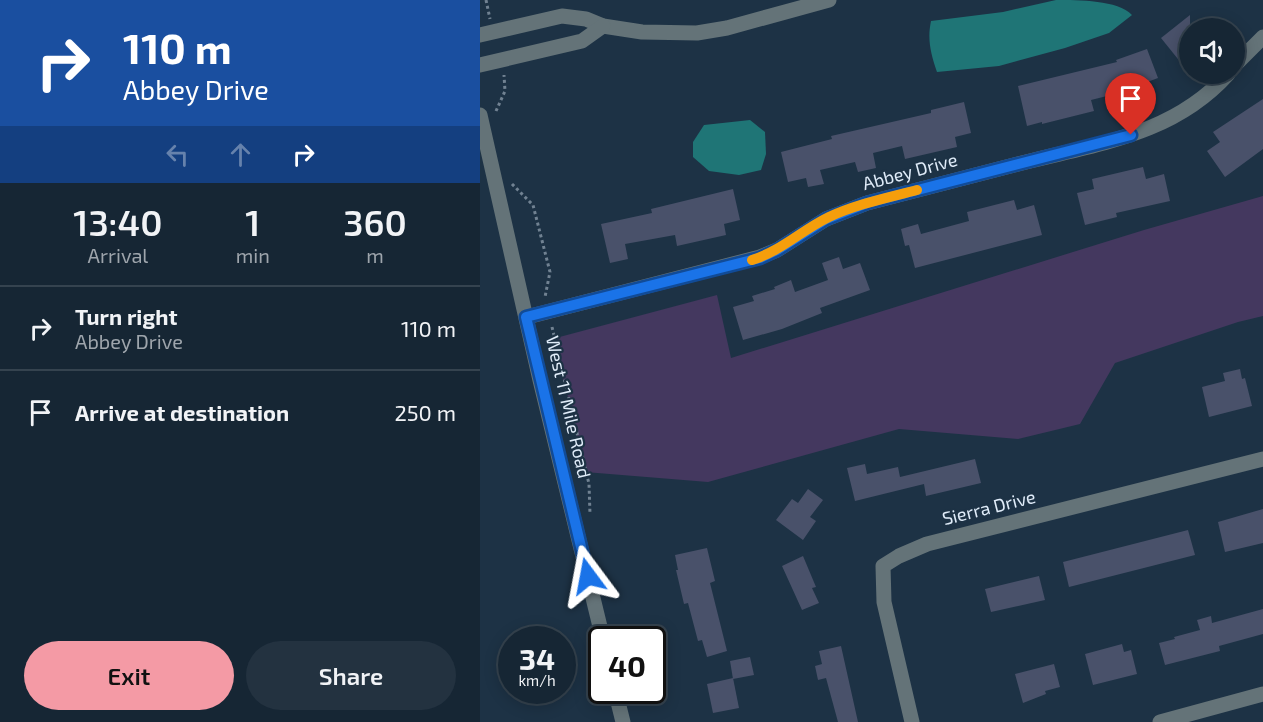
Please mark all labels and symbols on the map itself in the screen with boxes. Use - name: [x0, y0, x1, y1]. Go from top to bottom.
- pin: [1105, 73, 1156, 135]
- street label: Abbey Drive: [860, 148, 960, 194]
- street label: West 11 Mile Road: [542, 333, 596, 480]
- street label: Sierra Drive: [940, 485, 1038, 529]
- position arrow: [556, 544, 620, 608]
- speed limit sign: 40: [588, 626, 666, 704]

